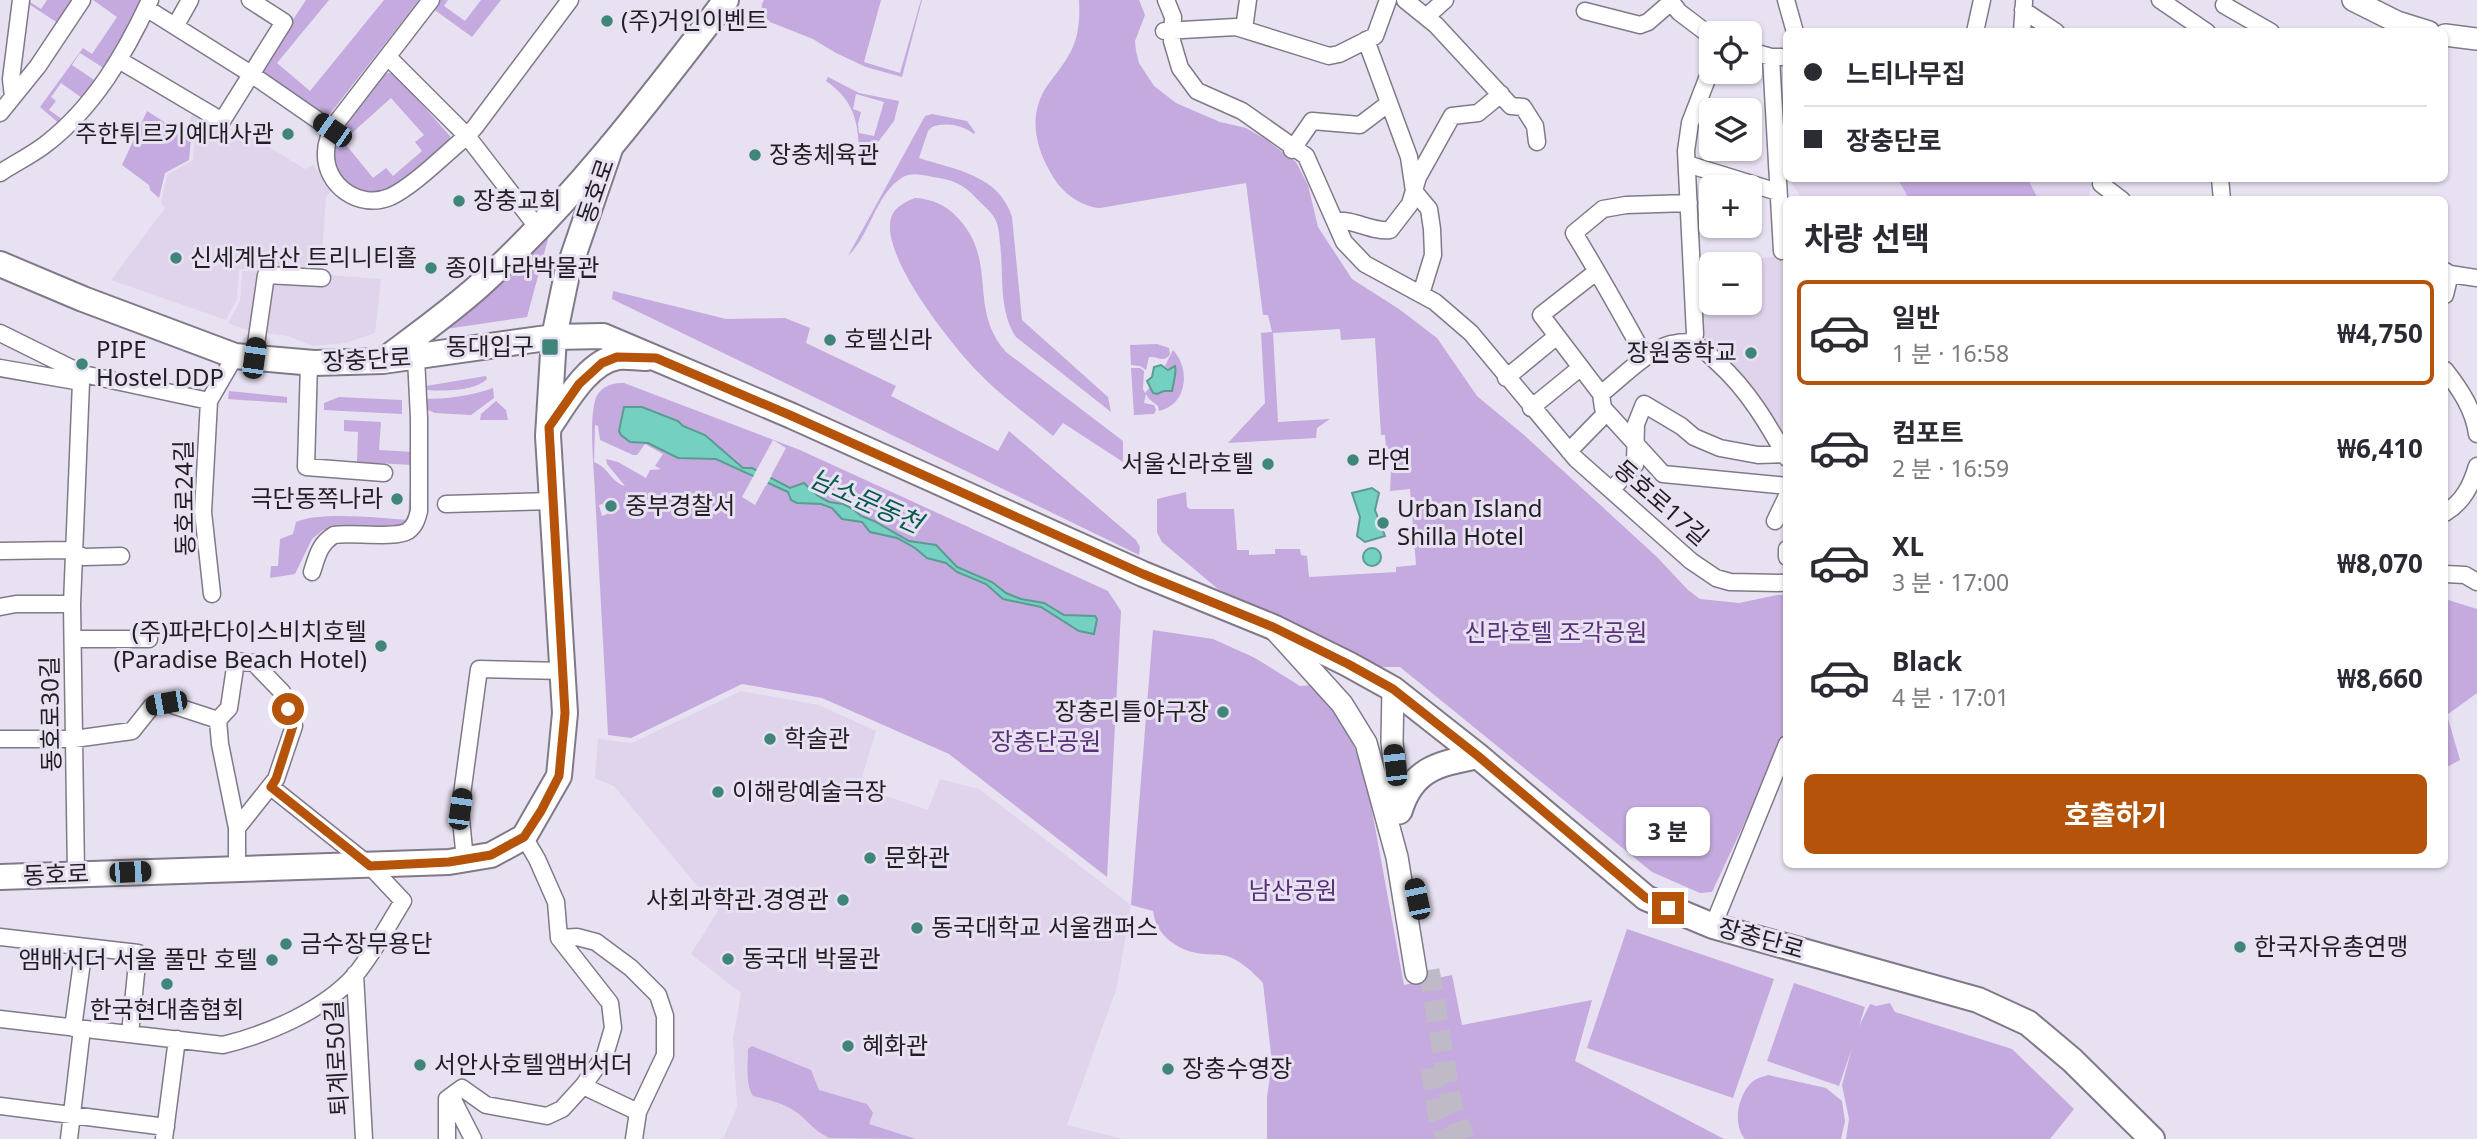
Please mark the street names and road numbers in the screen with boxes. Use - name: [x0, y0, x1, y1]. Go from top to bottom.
- street label: 동호로: [568, 154, 621, 227]
- street label: 장충단로: [322, 340, 412, 377]
- street label: 동호로24길: [166, 440, 201, 556]
- street label: 동호로17길: [1607, 451, 1716, 552]
- street label: 동호로30길: [32, 656, 67, 772]
- street label: 동호로: [22, 856, 90, 891]
- street label: 장충단로: [1714, 910, 1808, 966]
- street label: 퇴계로50길: [316, 999, 355, 1117]

